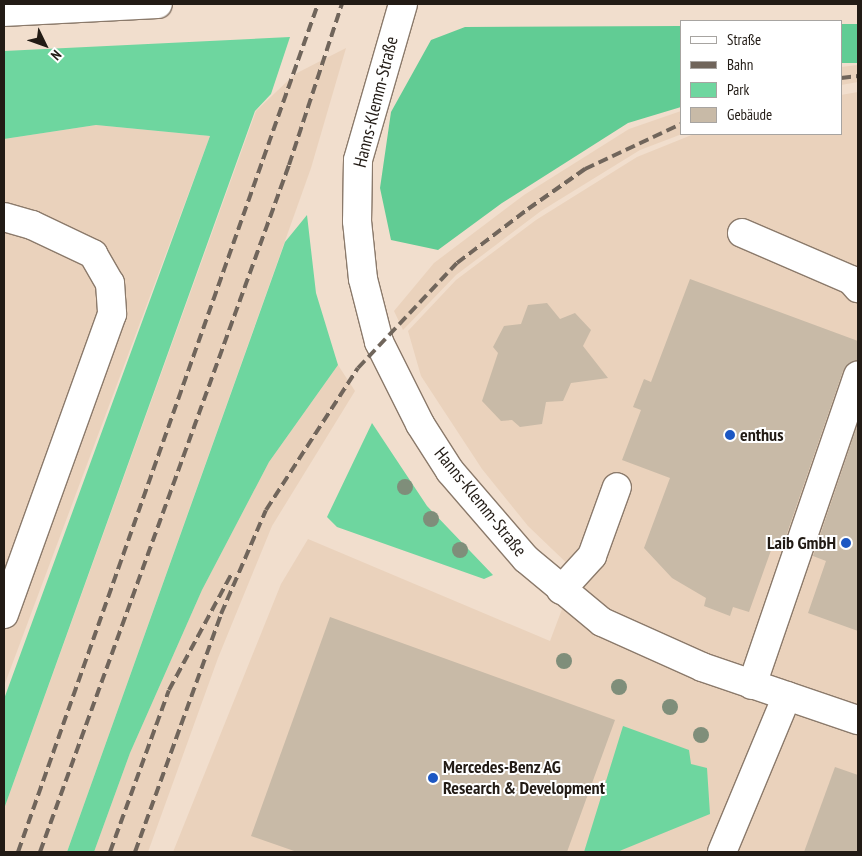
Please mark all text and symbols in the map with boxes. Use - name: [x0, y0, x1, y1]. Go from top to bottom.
- north arrow: [20, 20, 70, 70]
- legend: [680, 20, 842, 135]
- text: Straße: [727, 30, 761, 49]
- street label: Hanns-Klemm-Straße: [349, 34, 403, 170]
- text: N: [47, 46, 65, 64]
- text: Bahn: [727, 55, 753, 74]
- text: Park: [727, 80, 749, 99]
- text: Gebäude: [727, 105, 772, 124]
- place label: enthus: [740, 424, 783, 446]
- marker: enthus: [724, 429, 736, 441]
- street label: Hanns-Klemm-Straße: [429, 443, 531, 561]
- place label: Laib GmbH: [767, 532, 836, 554]
- marker: Laib GmbH: [840, 537, 852, 549]
- place label: Mercedes-Benz AG Research & Development: [443, 757, 605, 800]
- marker: Mercedes-Benz AG Research & Development: [427, 772, 439, 784]

